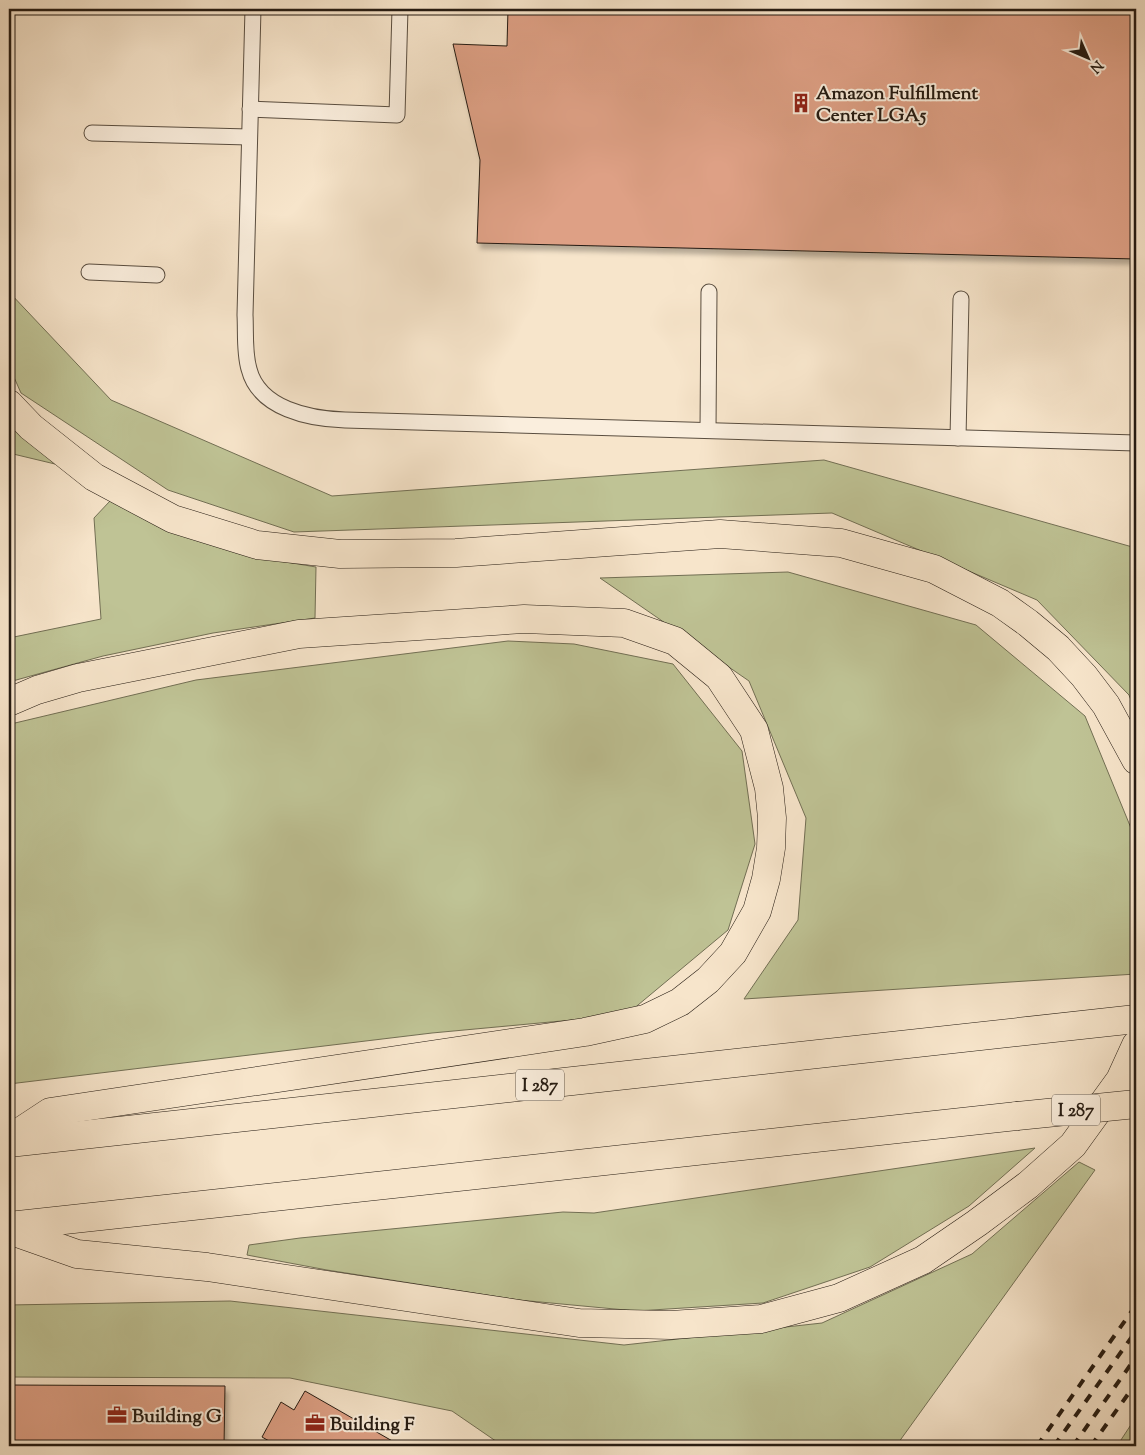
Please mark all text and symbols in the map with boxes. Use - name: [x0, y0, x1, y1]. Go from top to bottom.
- north arrow: [1062, 32, 1112, 82]
- text: N: [1085, 55, 1107, 77]
- place label: Amazon Fulfillment Center LGA5: [816, 81, 979, 130]
- building icon: Amazon Fulfillment Center LGA5: [790, 92, 812, 114]
- road number: I 287: [516, 1070, 564, 1100]
- road number: I 287: [1052, 1094, 1100, 1126]
- office icon: Building G: [106, 1404, 128, 1426]
- place label: Building G: [132, 1404, 222, 1431]
- office icon: Building F: [304, 1412, 326, 1434]
- place label: Building F: [330, 1412, 415, 1439]

